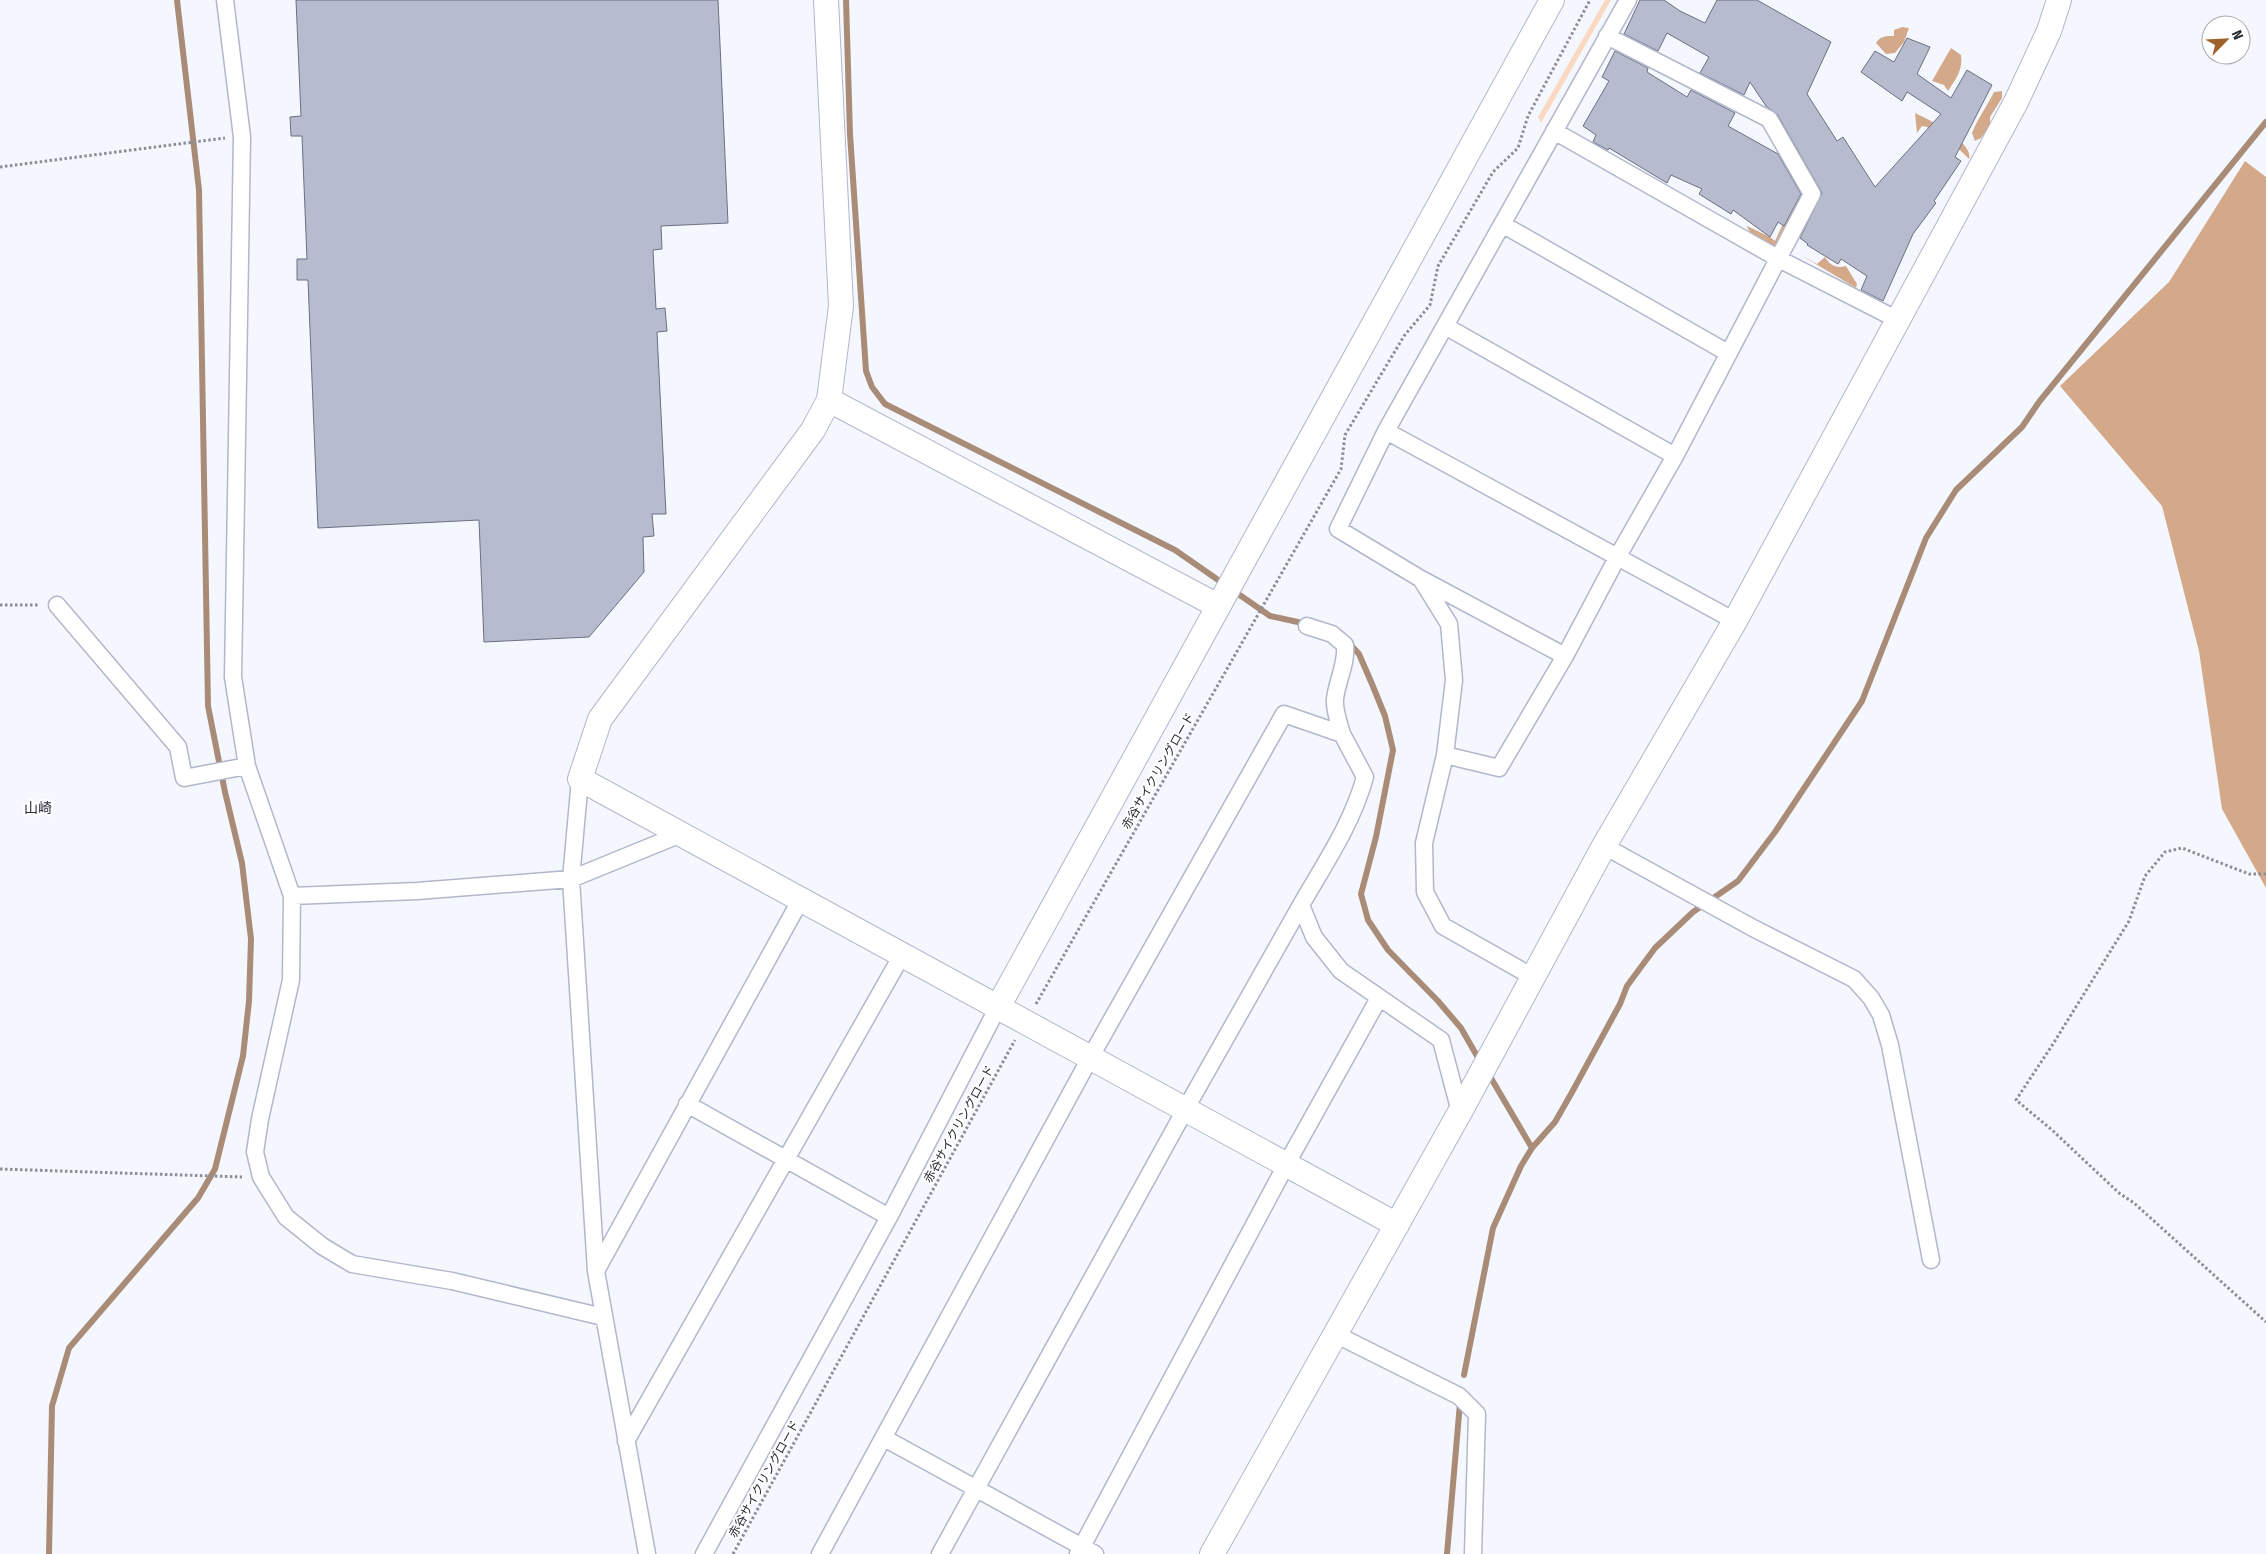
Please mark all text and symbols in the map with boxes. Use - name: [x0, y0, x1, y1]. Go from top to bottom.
- north arrow: [2201, 15, 2251, 65]
- text: N: [2228, 28, 2247, 42]
- street label: 赤谷サイクリングロード: [1119, 710, 1197, 832]
- district label: 山崎: [24, 800, 52, 817]
- street label: 赤谷サイクリングロード: [921, 1063, 997, 1185]
- street label: 赤谷サイクリングロード: [726, 1418, 802, 1540]

